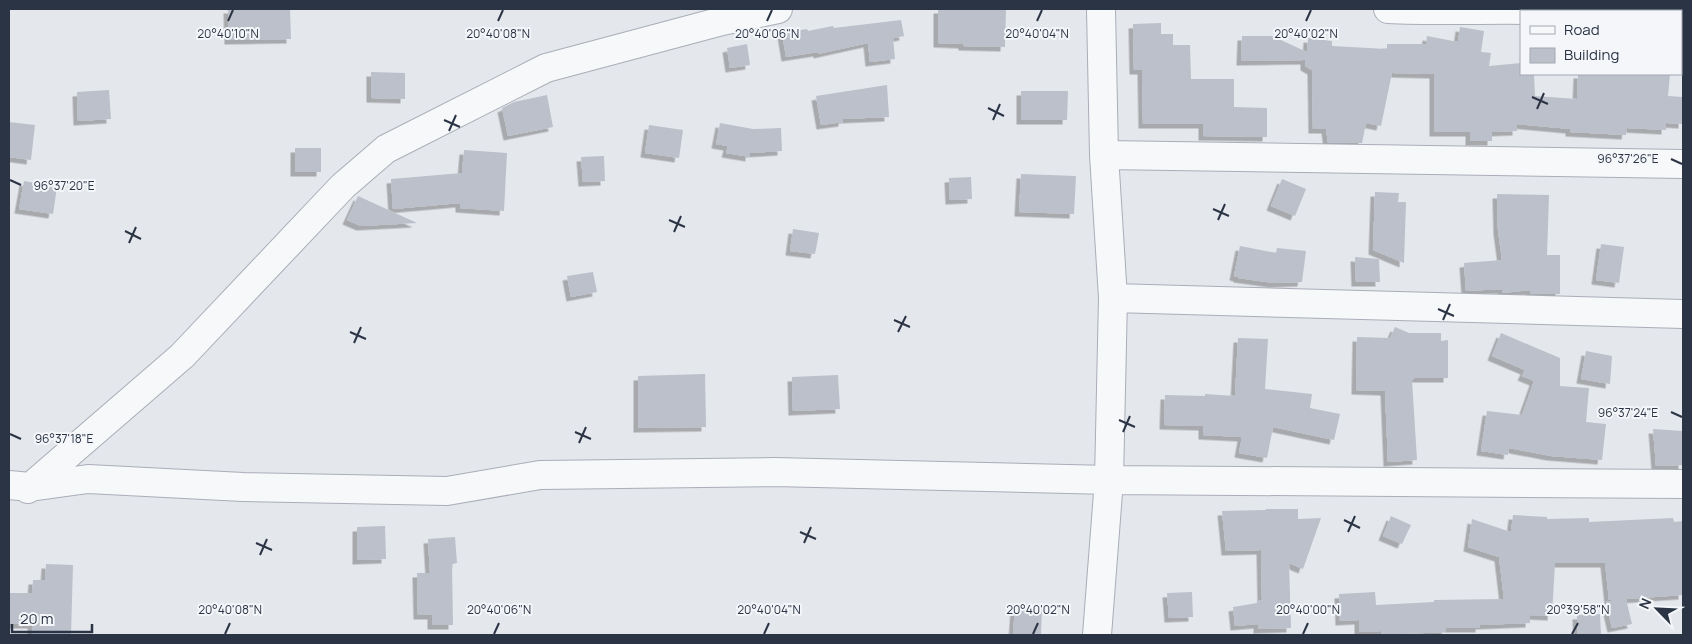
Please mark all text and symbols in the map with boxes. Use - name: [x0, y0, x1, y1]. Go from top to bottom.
- legend: [1520, 10, 1682, 75]
- text: Road: [1564, 19, 1600, 40]
- text: 20°40'10"N: [197, 25, 259, 42]
- text: 20°40'08"N: [466, 25, 530, 42]
- text: 20°40'06"N: [735, 25, 799, 42]
- text: 20°40'04"N: [1005, 25, 1069, 42]
- text: 20°40'02"N: [1274, 25, 1338, 42]
- text: Building: [1564, 44, 1619, 65]
- text: 96°37'26"E: [1597, 150, 1659, 167]
- text: 96°37'20"E: [33, 177, 95, 194]
- text: 96°37'24"E: [1598, 404, 1658, 421]
- text: 96°37'18"E: [35, 430, 94, 447]
- north arrow: [1632, 584, 1682, 634]
- text: N: [1634, 595, 1655, 612]
- text: 20°40'08"N: [198, 601, 262, 618]
- text: 20°40'06"N: [467, 601, 531, 618]
- text: 20°40'04"N: [737, 601, 801, 618]
- text: 20°40'02"N: [1006, 601, 1070, 618]
- text: 20°40'00"N: [1276, 601, 1340, 618]
- text: 20°39'58"N: [1546, 601, 1610, 618]
- scale bar: [12, 602, 92, 634]
- text: 20 m: [20, 608, 53, 629]

